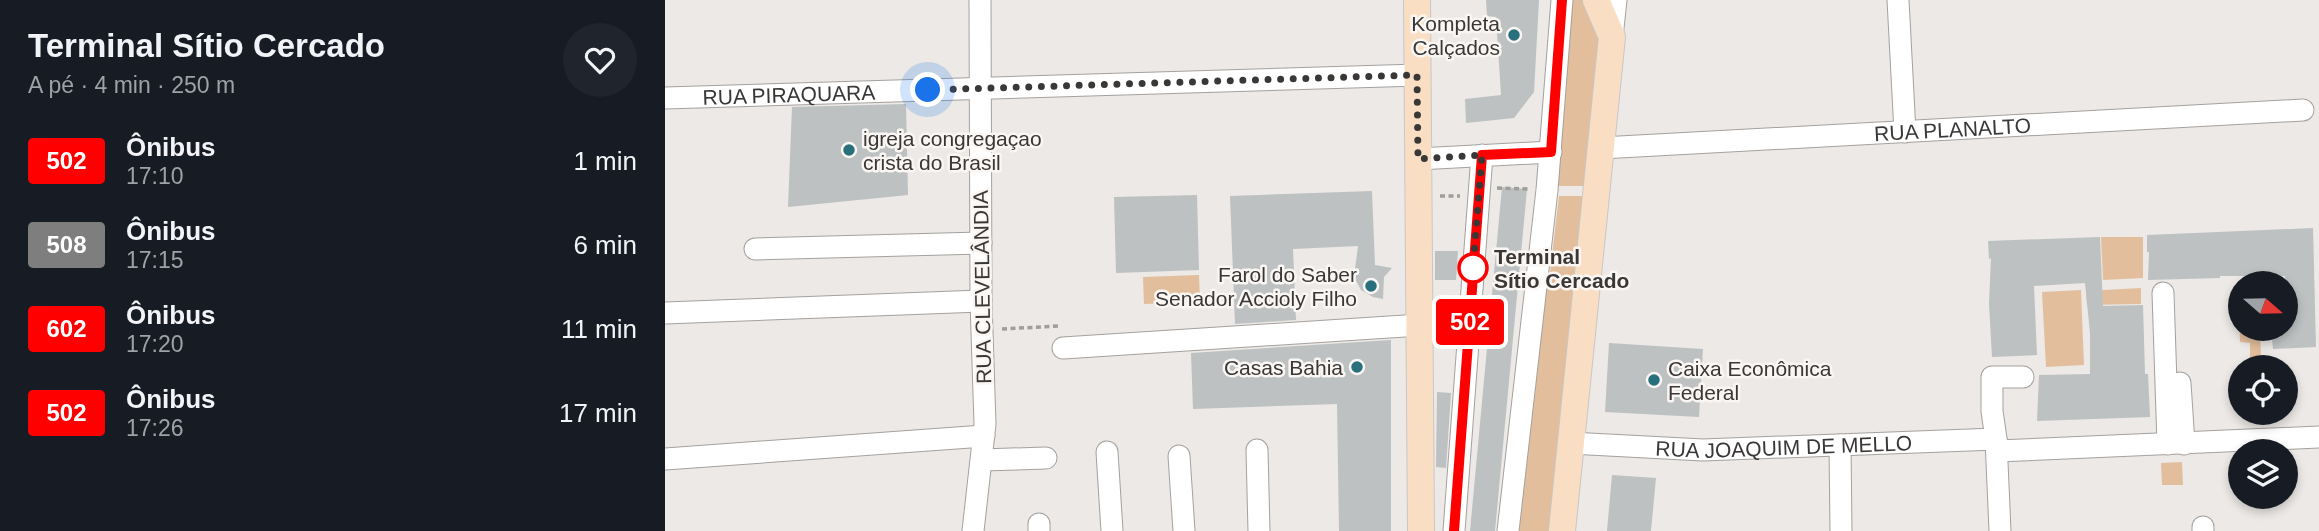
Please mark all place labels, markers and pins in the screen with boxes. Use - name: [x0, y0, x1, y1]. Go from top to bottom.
- place label: Kompleta Calçados: [1411, 12, 1500, 59]
- marker: Kompleta Calçados: [1506, 27, 1522, 43]
- place label: igreja congregaçao crista do Brasil: [863, 127, 1042, 174]
- marker: igreja congregaçao crista do Brasil: [841, 142, 857, 158]
- place label: Terminal Sítio Cercado: [1494, 245, 1629, 292]
- marker: Terminal Sítio Cercado: [1458, 253, 1488, 283]
- place label: Farol do Saber Senador Accioly Filho: [1155, 263, 1357, 310]
- marker: Farol do Saber Senador Accioly Filho: [1363, 278, 1379, 294]
- place label: Casas Bahia: [1224, 356, 1343, 379]
- place label: Caixa Econômica Federal: [1668, 357, 1832, 404]
- marker: Casas Bahia: [1349, 359, 1365, 375]
- marker: Caixa Econômica Federal: [1646, 372, 1662, 388]

